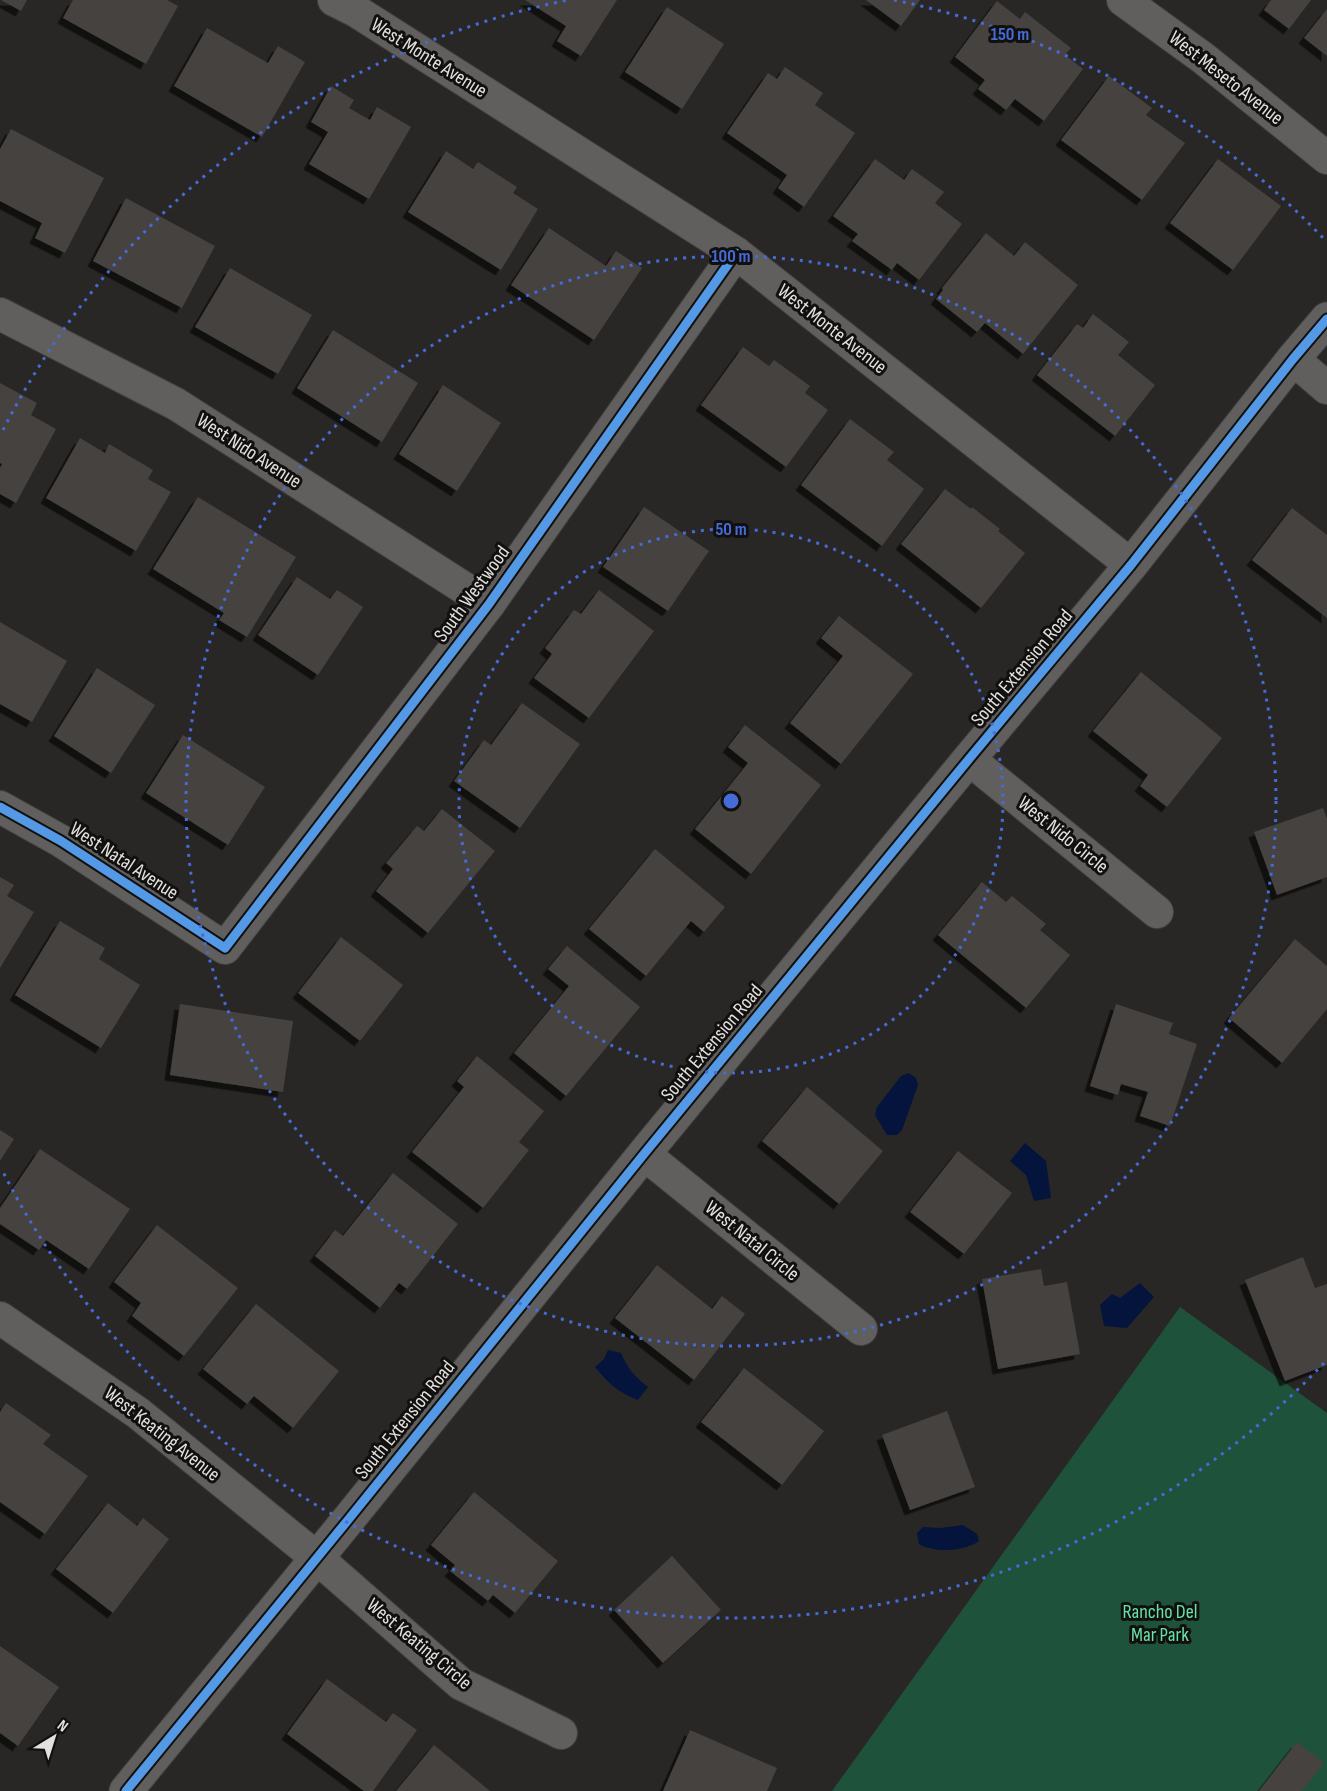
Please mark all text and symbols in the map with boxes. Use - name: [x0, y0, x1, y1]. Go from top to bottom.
- street label: West Monte Avenue: [367, 13, 491, 103]
- text: 150 m: [991, 24, 1029, 45]
- street label: West Meseto Avenue: [1164, 26, 1288, 130]
- text: 100 m: [712, 246, 751, 267]
- street label: West Monte Avenue: [773, 279, 891, 379]
- street label: West Nido Avenue: [192, 408, 306, 494]
- text: 50 m: [715, 519, 747, 540]
- street label: South Westwood: [429, 541, 515, 647]
- street label: South Extension Road: [966, 605, 1078, 731]
- centre of rings: [721, 791, 741, 811]
- street label: West Nido Circle: [1013, 791, 1113, 879]
- street label: West Natal Avenue: [65, 817, 183, 905]
- street label: South Extension Road: [656, 980, 768, 1106]
- street label: West Natal Circle: [700, 1196, 804, 1286]
- street label: South Extension Road: [350, 1356, 460, 1484]
- street label: West Keating Avenue: [99, 1381, 225, 1487]
- street label: West Keating Circle: [362, 1593, 476, 1695]
- park label: Rancho Del Mar Park: [1123, 1600, 1197, 1647]
- north arrow: [24, 1707, 84, 1767]
- text: N: [53, 1716, 72, 1736]

